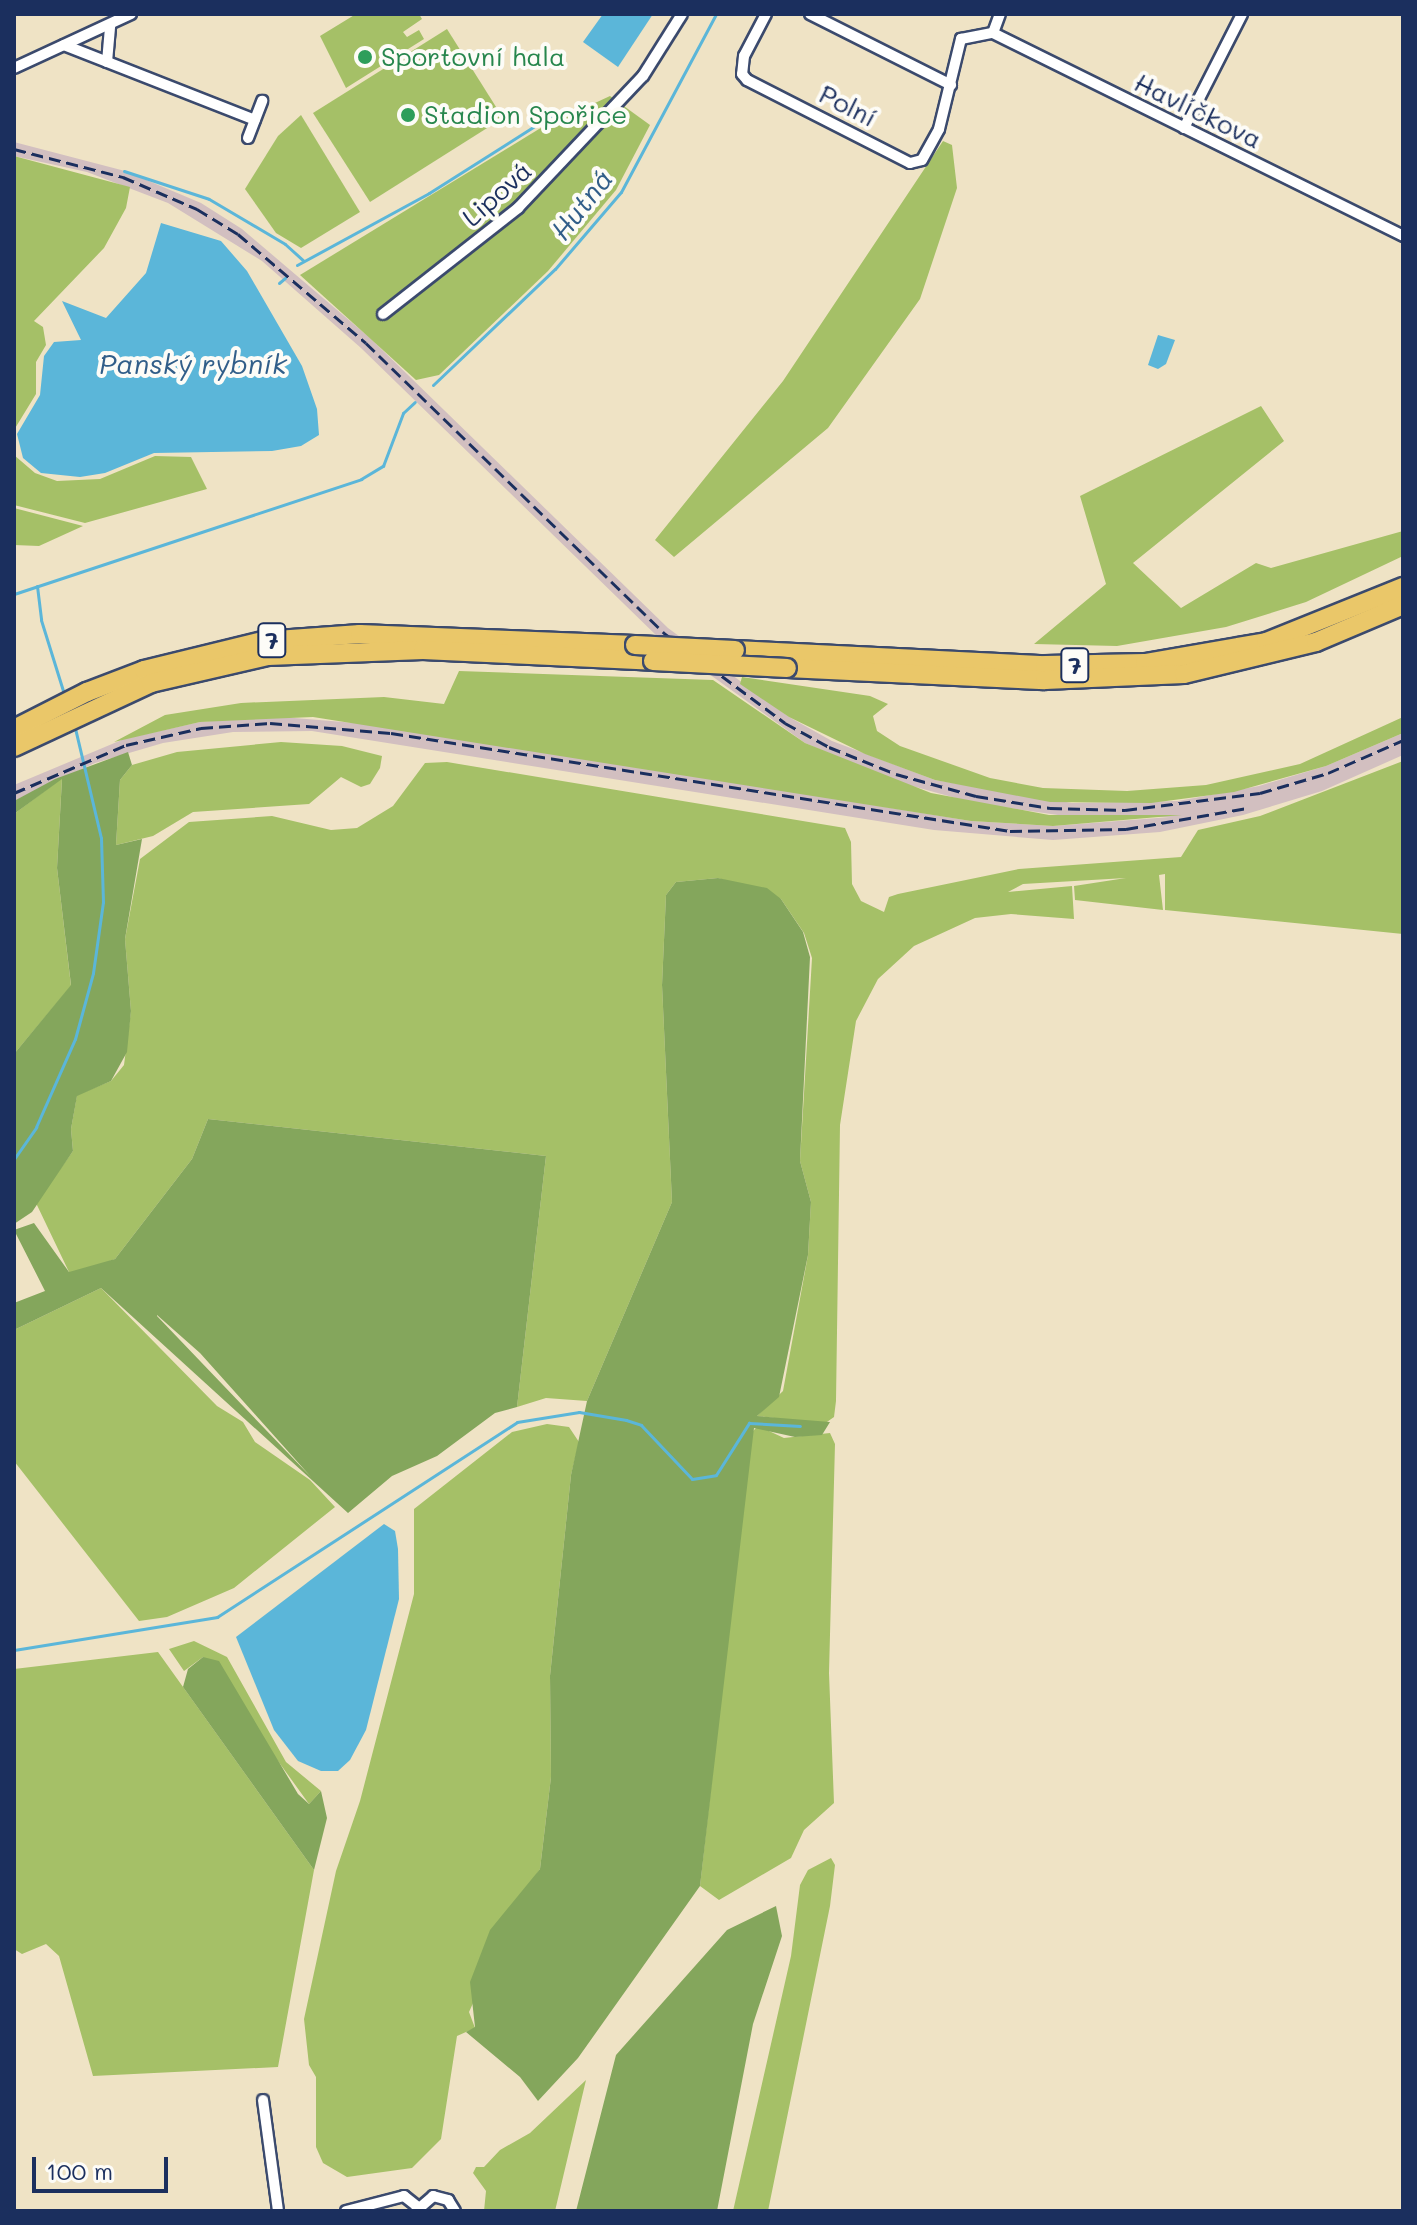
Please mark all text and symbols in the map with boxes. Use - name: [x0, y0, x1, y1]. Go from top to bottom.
- place label: Sportovní hala: [381, 41, 565, 73]
- marker: Sportovní hala: [356, 48, 374, 66]
- street label: Havlíčkova: [1129, 67, 1267, 155]
- street label: Polní: [814, 78, 882, 134]
- place label: Stadion Spořice: [424, 99, 627, 131]
- marker: Stadion Spořice: [399, 106, 417, 124]
- street label: Lipová: [456, 155, 538, 233]
- water label: Hutná: [543, 162, 619, 246]
- water label: Panský rybník: [99, 346, 287, 380]
- road number: 7: [256, 620, 288, 660]
- road number: 7: [1059, 645, 1091, 685]
- scale bar: [36, 2141, 172, 2191]
- text: 100 m: [46, 2155, 113, 2186]

